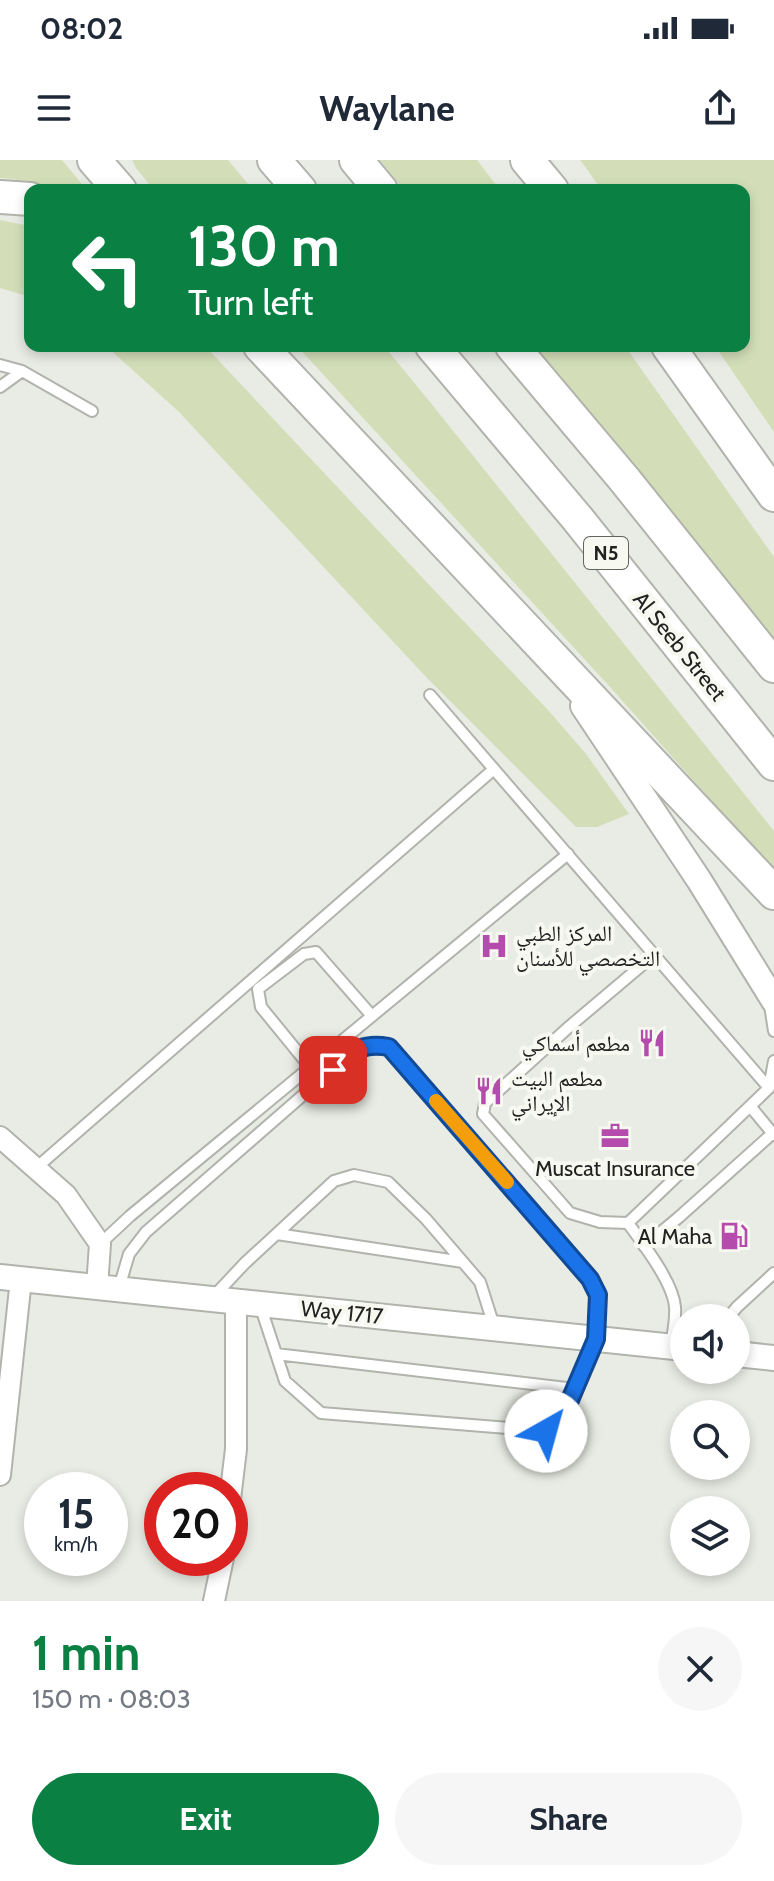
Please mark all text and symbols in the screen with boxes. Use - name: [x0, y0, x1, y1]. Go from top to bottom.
- text: 08:02: [40, 10, 123, 47]
- icon: menu: [32, 86, 76, 130]
- text: Waylane: [319, 86, 455, 130]
- icon: share: [698, 86, 742, 130]
- text: 130 m: [188, 212, 340, 280]
- icon: left: [56, 216, 160, 320]
- text: Turn left: [188, 280, 313, 324]
- road number: N5: [584, 537, 628, 569]
- street label: Al Seeb Street: [627, 586, 732, 707]
- place label: المركز الطبي التخصصي للأسنان: [516, 920, 660, 976]
- hospital icon: المركز الطبي التخصصي للأسنان: [479, 931, 509, 961]
- restaurant icon: مطعم أسماكي: [637, 1028, 667, 1058]
- place label: مطعم أسماكي: [522, 1030, 630, 1061]
- pin: [299, 1036, 367, 1104]
- icon: arrive: [311, 1048, 355, 1092]
- place label: مطعم البيت الإيراني: [511, 1065, 603, 1121]
- restaurant icon: مطعم البيت الإيراني: [474, 1076, 504, 1106]
- office icon: Muscat Insurance: [600, 1121, 630, 1151]
- place label: Muscat Insurance: [535, 1155, 695, 1182]
- fuel station icon: Al Maha: [719, 1221, 749, 1251]
- place label: Al Maha: [638, 1223, 712, 1250]
- street label: Way 1717: [299, 1295, 384, 1330]
- map controls: [670, 1304, 750, 1576]
- button: sound: [670, 1304, 750, 1384]
- position arrow: [504, 1389, 588, 1473]
- button: search: [670, 1400, 750, 1480]
- speed limit sign: 20: [144, 1472, 248, 1576]
- text: 15: [58, 1489, 94, 1538]
- button: layers: [670, 1496, 750, 1576]
- text: km/h: [54, 1532, 98, 1556]
- text: 1 min: [32, 1624, 140, 1682]
- button: close: [658, 1627, 742, 1711]
- text: 150 m · 08:03: [32, 1683, 191, 1715]
- button: Exit: [32, 1773, 379, 1865]
- button: Share: [395, 1773, 742, 1865]

